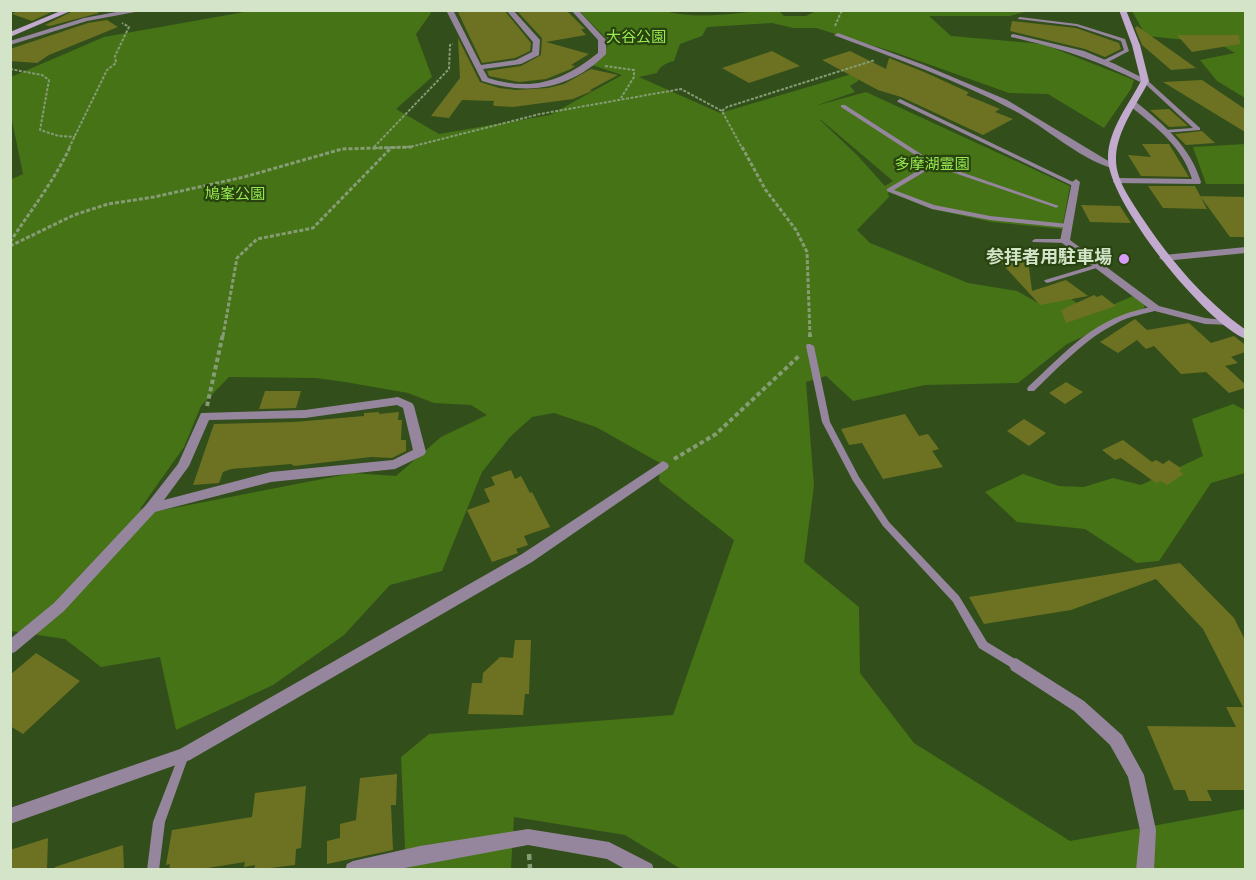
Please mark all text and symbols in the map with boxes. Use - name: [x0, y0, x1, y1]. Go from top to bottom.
- park label: 大谷公園: [606, 30, 666, 48]
- park label: 多摩湖霊園: [895, 157, 969, 175]
- park label: 鳩峯公園: [205, 187, 265, 205]
- place label: 参拝者用駐車場: [986, 248, 1112, 270]
- marker: 参拝者用駐車場: [1117, 252, 1131, 266]

